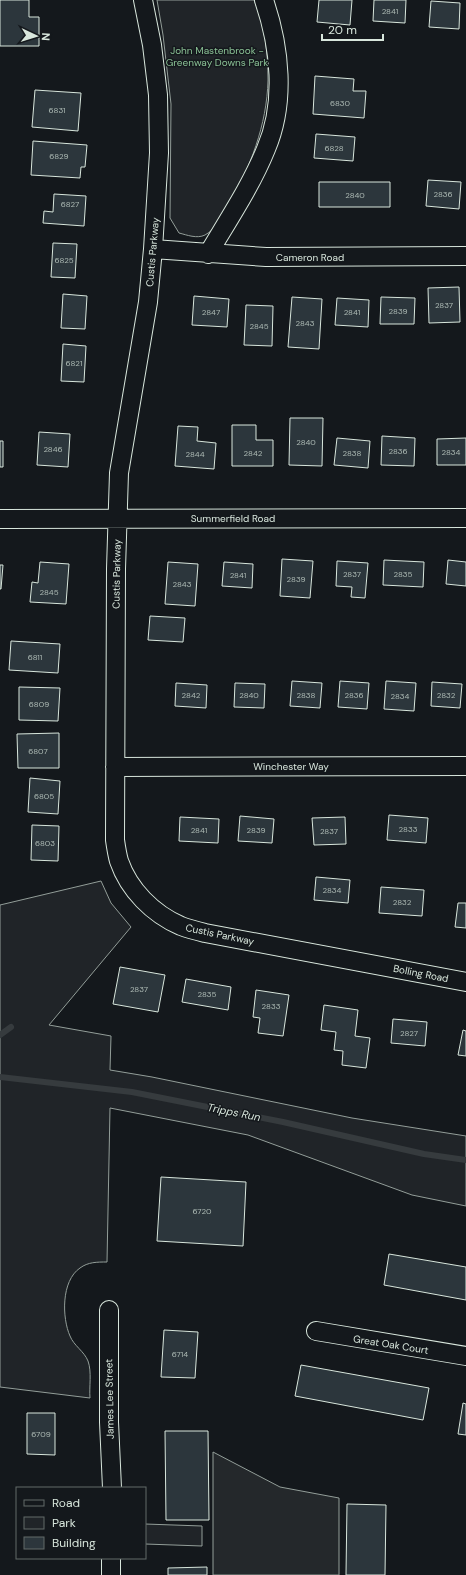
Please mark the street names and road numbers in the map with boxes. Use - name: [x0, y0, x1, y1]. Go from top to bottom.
- street label: Custis Parkway: [143, 216, 162, 287]
- street label: Cameron Road: [276, 251, 344, 264]
- street label: Summerfield Road: [191, 512, 275, 525]
- street label: Custis Parkway: [109, 539, 124, 609]
- street label: Winchester Way: [253, 760, 329, 773]
- street label: Custis Parkway: [184, 921, 256, 948]
- street label: Bolling Road: [392, 962, 450, 985]
- street label: Great Oak Court: [352, 1332, 430, 1357]
- street label: James Lee Street: [102, 1359, 117, 1439]

